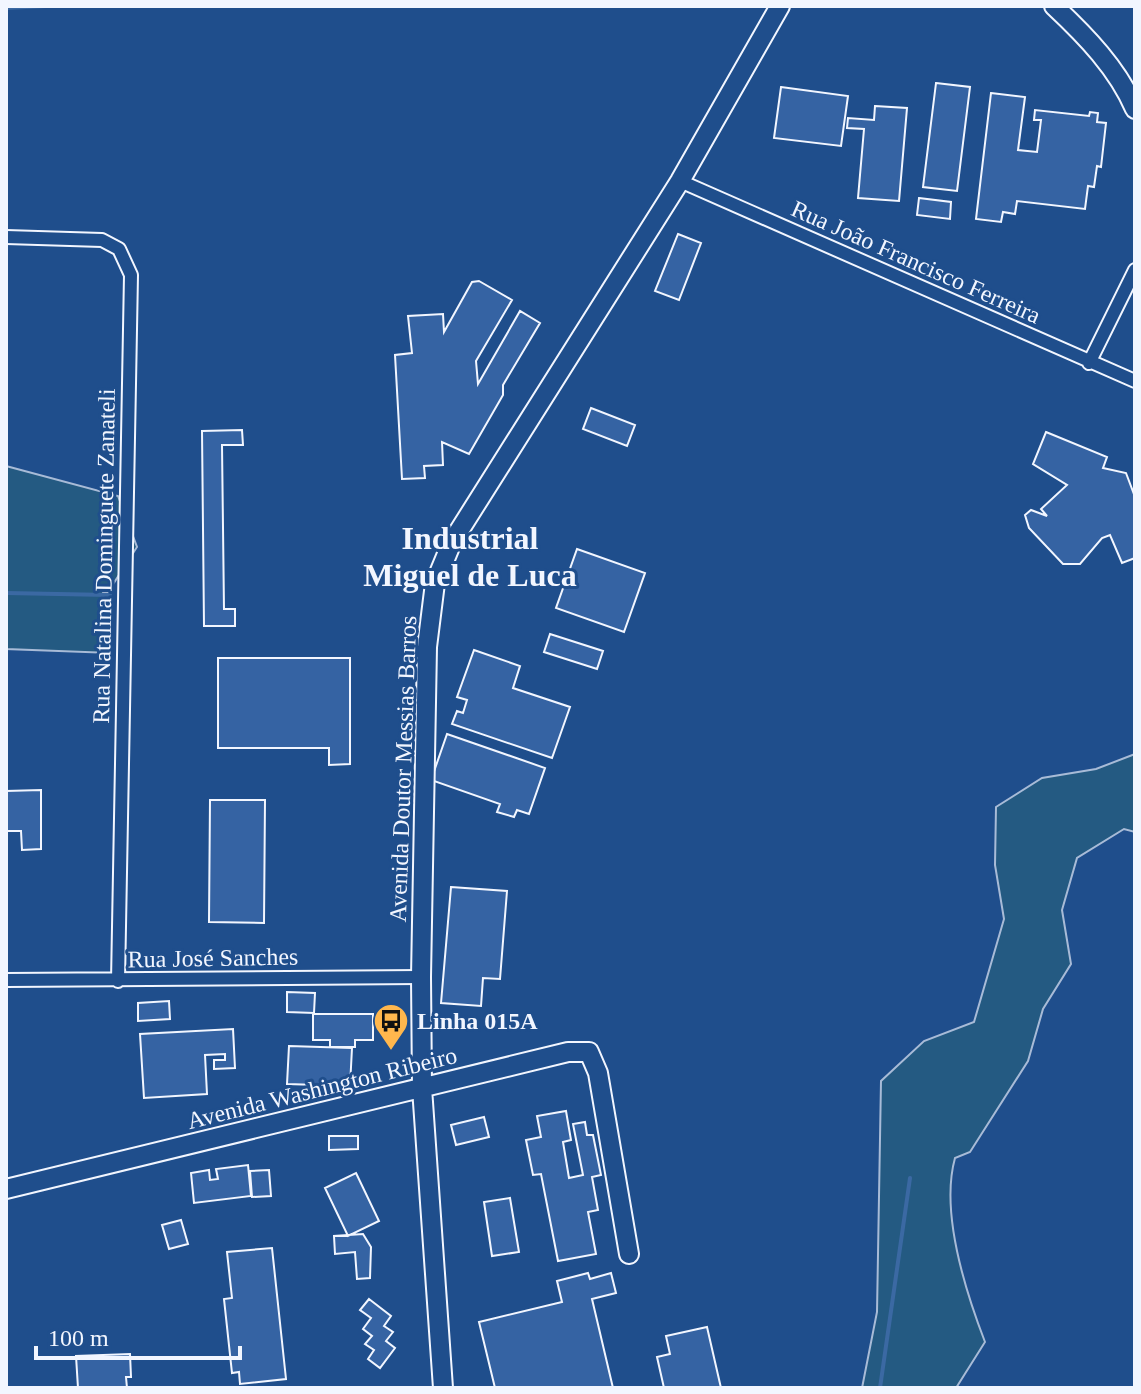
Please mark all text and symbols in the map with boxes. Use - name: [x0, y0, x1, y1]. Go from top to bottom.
- street label: Rua João Francisco Ferreira: [787, 195, 1045, 329]
- street label: Rua Natalina Dominguete Zanateli: [88, 388, 120, 724]
- district label: Industrial Miguel de Luca: [363, 520, 577, 593]
- street label: Avenida Doutor Messias Barros: [385, 615, 421, 923]
- street label: Rua José Sanches: [127, 944, 299, 972]
- bus stop icon: Linha 015A: [372, 1002, 410, 1052]
- place label: Linha 015A: [417, 1008, 538, 1034]
- street label: Avenida Washington Ribeiro: [184, 1042, 460, 1134]
- scale bar: [36, 1310, 240, 1360]
- text: 100 m: [48, 1325, 109, 1351]

